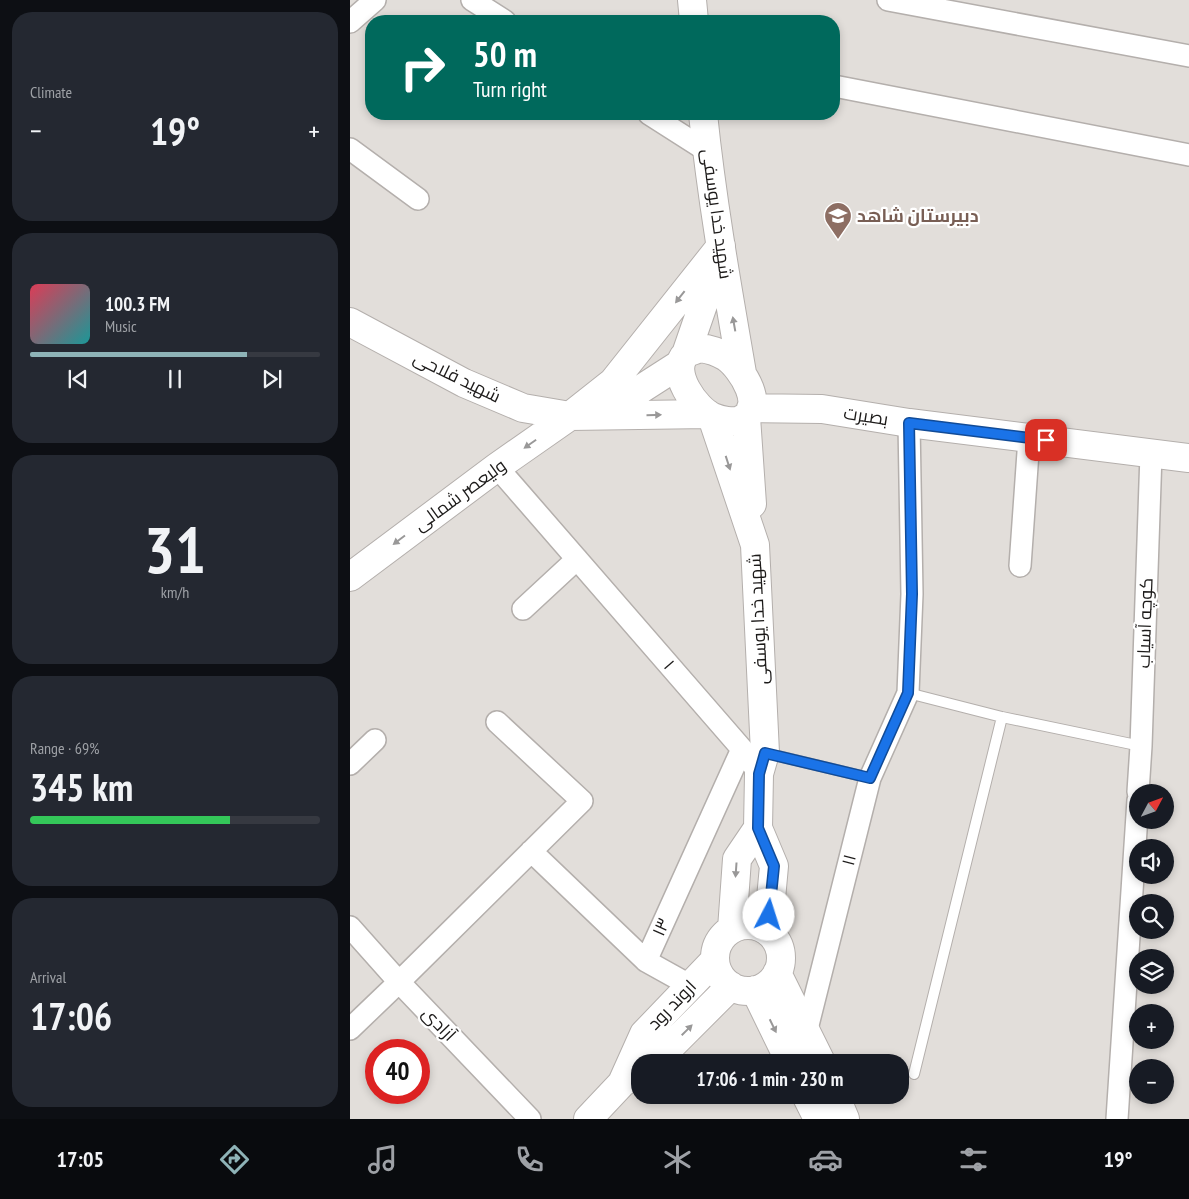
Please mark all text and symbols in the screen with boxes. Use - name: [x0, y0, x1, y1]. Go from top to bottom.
- text: 50 m: [473, 31, 537, 77]
- icon: right: [390, 35, 455, 100]
- text: Turn right: [473, 75, 547, 103]
- text: Climate: [30, 82, 72, 102]
- text: 19°: [150, 106, 200, 155]
- text: −: [30, 112, 42, 149]
- text: +: [308, 112, 320, 149]
- street label: شهید خدا یوسفی: [697, 147, 738, 281]
- school or university icon: دبیرستان شاهد: [823, 201, 853, 240]
- place label: دبیرستان شاهد: [857, 204, 979, 227]
- one-way arrow: [674, 291, 685, 304]
- text: 100.3 FM: [105, 292, 170, 316]
- text: Music: [105, 316, 137, 336]
- one-way arrow: [729, 316, 737, 332]
- street label: شهید فلاحی: [410, 346, 505, 408]
- icon: previous: [64, 365, 92, 393]
- icon: pause: [161, 365, 189, 393]
- icon: next: [258, 365, 286, 393]
- street label: بصیرت: [842, 401, 890, 430]
- one-way arrow: [646, 411, 662, 419]
- pin: [1025, 419, 1067, 461]
- icon: arrive: [1032, 426, 1060, 454]
- one-way arrow: [524, 439, 537, 449]
- street label: ولیعصر شمالی: [409, 453, 510, 536]
- one-way arrow: [725, 456, 732, 471]
- text: 31: [144, 507, 206, 591]
- one-way arrow: [392, 535, 406, 545]
- street label: شهید خدا یوسفی: [743, 553, 772, 685]
- street label: کوچه آسیاب: [1131, 577, 1159, 669]
- text: km/h: [161, 582, 189, 602]
- street label: ۱: [659, 655, 680, 674]
- text: Range · 69%: [30, 738, 99, 758]
- text: 345 km: [30, 762, 133, 811]
- north arrow: [1129, 784, 1174, 829]
- map controls: [1129, 784, 1174, 1104]
- button: sound: [1129, 839, 1174, 884]
- street label: ۱۱: [836, 852, 861, 868]
- one-way arrow: [732, 862, 740, 878]
- position arrow: [742, 888, 794, 940]
- button: search: [1129, 894, 1174, 939]
- street label: ۱۳: [646, 914, 675, 940]
- button: layers: [1129, 949, 1174, 994]
- text: Arrival: [30, 967, 66, 987]
- street label: اروند رود: [642, 975, 701, 1035]
- text: 17:06: [30, 991, 112, 1040]
- street label: آزادی: [417, 1002, 461, 1046]
- button: +: [1129, 1004, 1174, 1049]
- one-way arrow: [769, 1019, 777, 1033]
- one-way arrow: [681, 1024, 693, 1036]
- speed limit sign: 40: [365, 1039, 430, 1104]
- button: −: [1129, 1059, 1174, 1104]
- text: 17:06 · 1 min · 230 m: [697, 1067, 843, 1091]
- icon: directions: [217, 1142, 252, 1177]
- icon: music: [365, 1142, 400, 1177]
- icon: phone: [512, 1142, 547, 1177]
- icon: climate: [660, 1142, 695, 1177]
- icon: car: [808, 1142, 843, 1177]
- icon: filters: [956, 1142, 991, 1177]
- text: 17:05: [56, 1145, 104, 1173]
- text: 19°: [1103, 1145, 1133, 1173]

